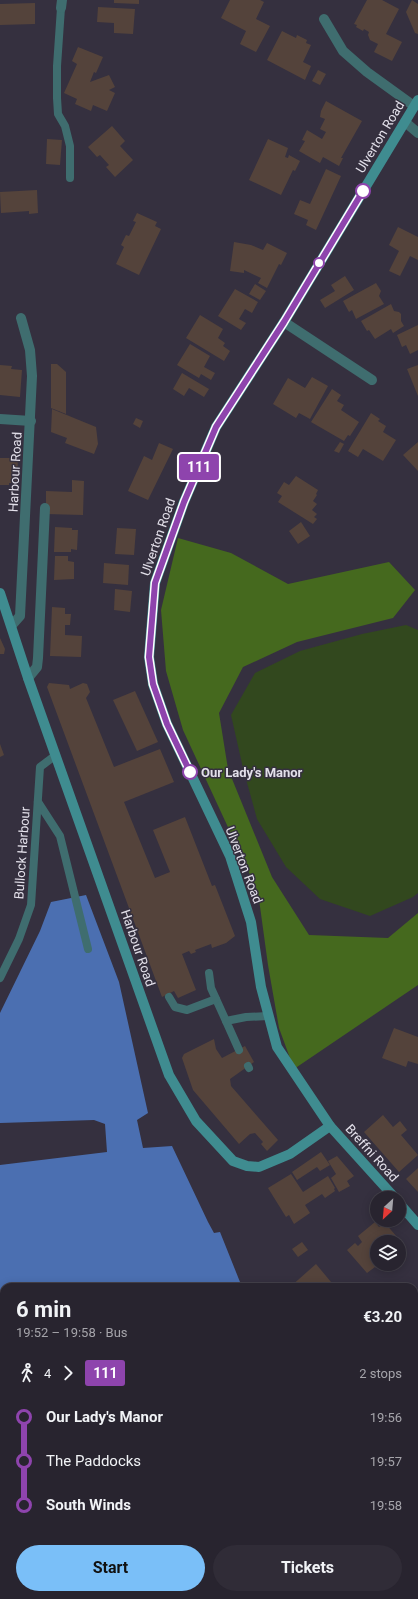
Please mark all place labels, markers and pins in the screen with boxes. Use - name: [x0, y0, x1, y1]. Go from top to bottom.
- unlabelled marker: [355, 183, 371, 199]
- unlabelled marker: [313, 257, 325, 269]
- marker: Our Lady's Manor: [182, 764, 198, 780]
- place label: Our Lady's Manor: [201, 765, 303, 780]

